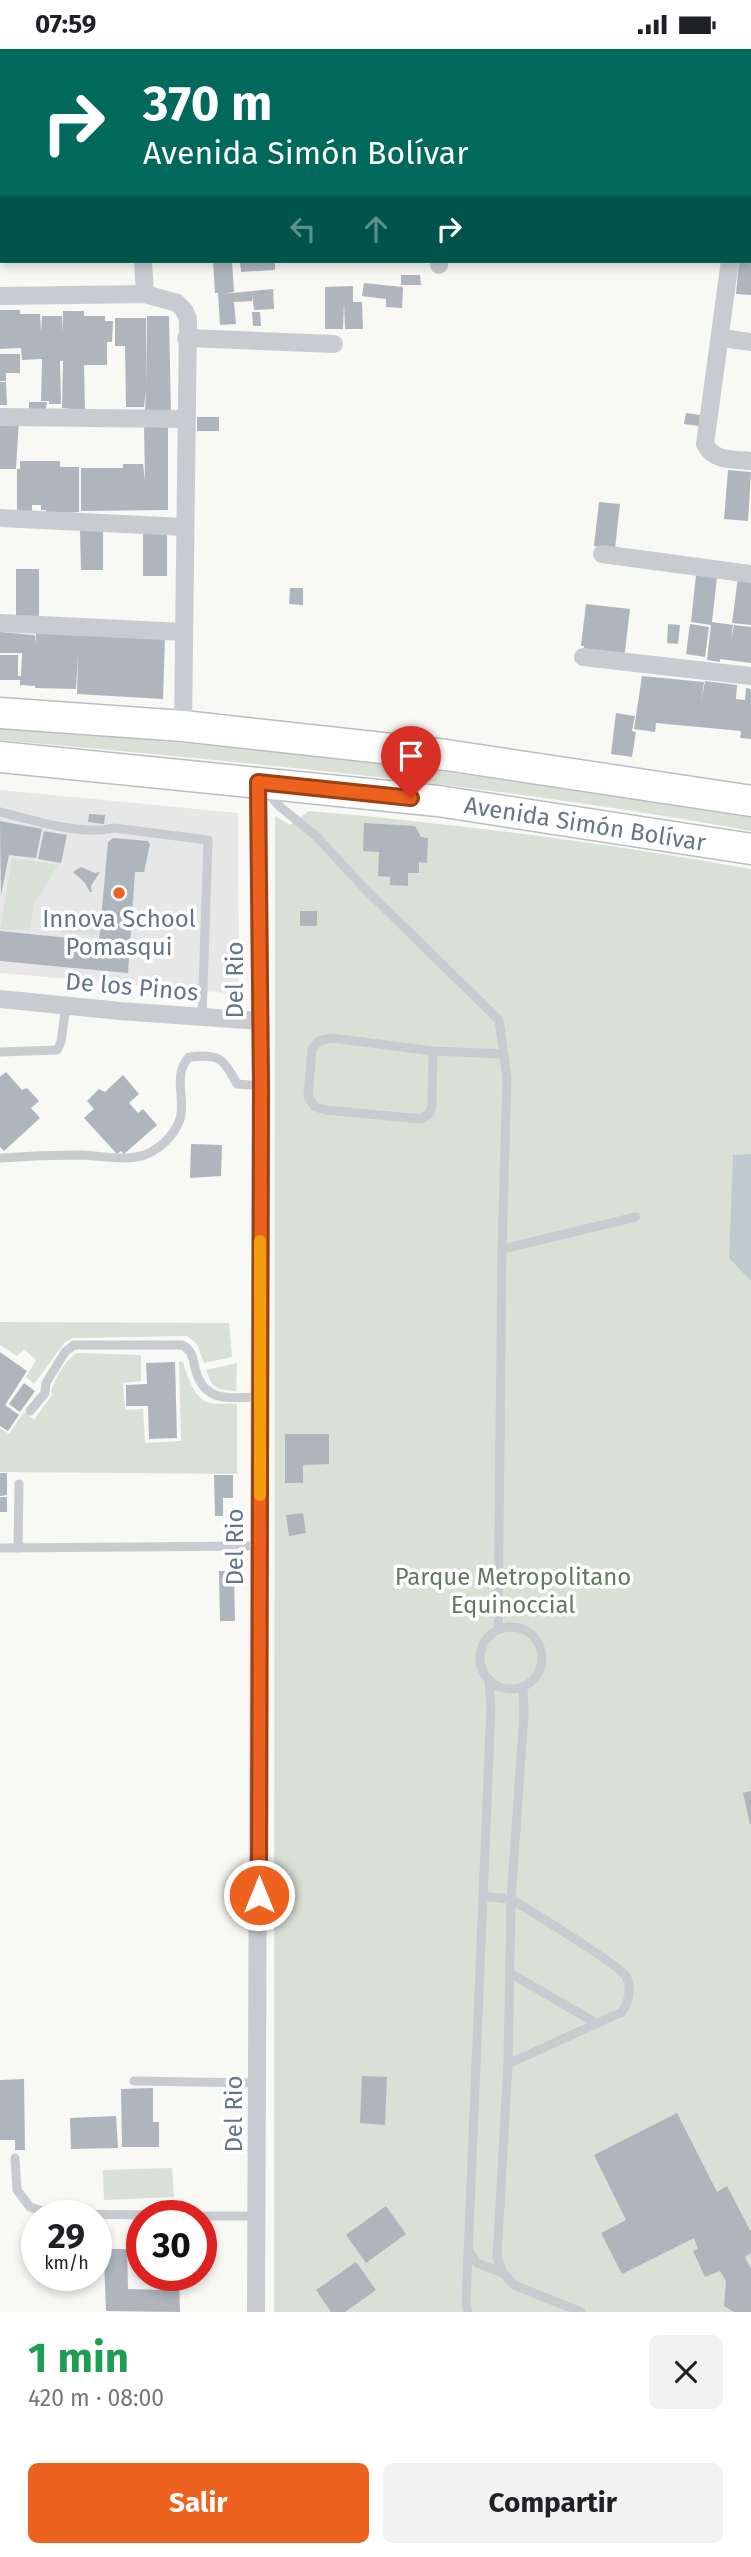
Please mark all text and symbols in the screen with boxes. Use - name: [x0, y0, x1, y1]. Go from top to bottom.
- text: 07:59: [35, 9, 96, 40]
- text: 370 m: [143, 74, 272, 133]
- icon: right: [28, 77, 119, 168]
- text: Avenida Simón Bolívar: [143, 134, 469, 172]
- icon: left: [284, 210, 322, 248]
- icon: ahead: [357, 210, 395, 248]
- icon: right: [430, 210, 468, 248]
- pin: [381, 726, 441, 798]
- icon: arrive: [392, 737, 430, 775]
- street label: Avenida Simón Bolívar: [462, 791, 708, 857]
- marker: Innova School Pomasqui: [111, 885, 127, 901]
- place label: Innova School Pomasqui: [42, 905, 196, 961]
- street label: Del Rio: [221, 941, 249, 1019]
- street label: De los Pinos: [64, 967, 200, 1007]
- street label: Del Rio: [221, 1508, 249, 1586]
- park label: Parque Metropolitano Equinoccial: [395, 1563, 631, 1619]
- position arrow: [222, 1858, 296, 1932]
- street label: Del Rio: [220, 2075, 248, 2153]
- speed limit sign: 30: [126, 2200, 217, 2291]
- text: 29: [48, 2215, 85, 2257]
- text: km/h: [44, 2252, 89, 2274]
- text: 1 min: [28, 2333, 129, 2383]
- button: close: [649, 2335, 723, 2409]
- text: 420 m · 08:00: [28, 2384, 164, 2412]
- button: Salir: [28, 2463, 369, 2543]
- button: Compartir: [383, 2463, 723, 2543]

